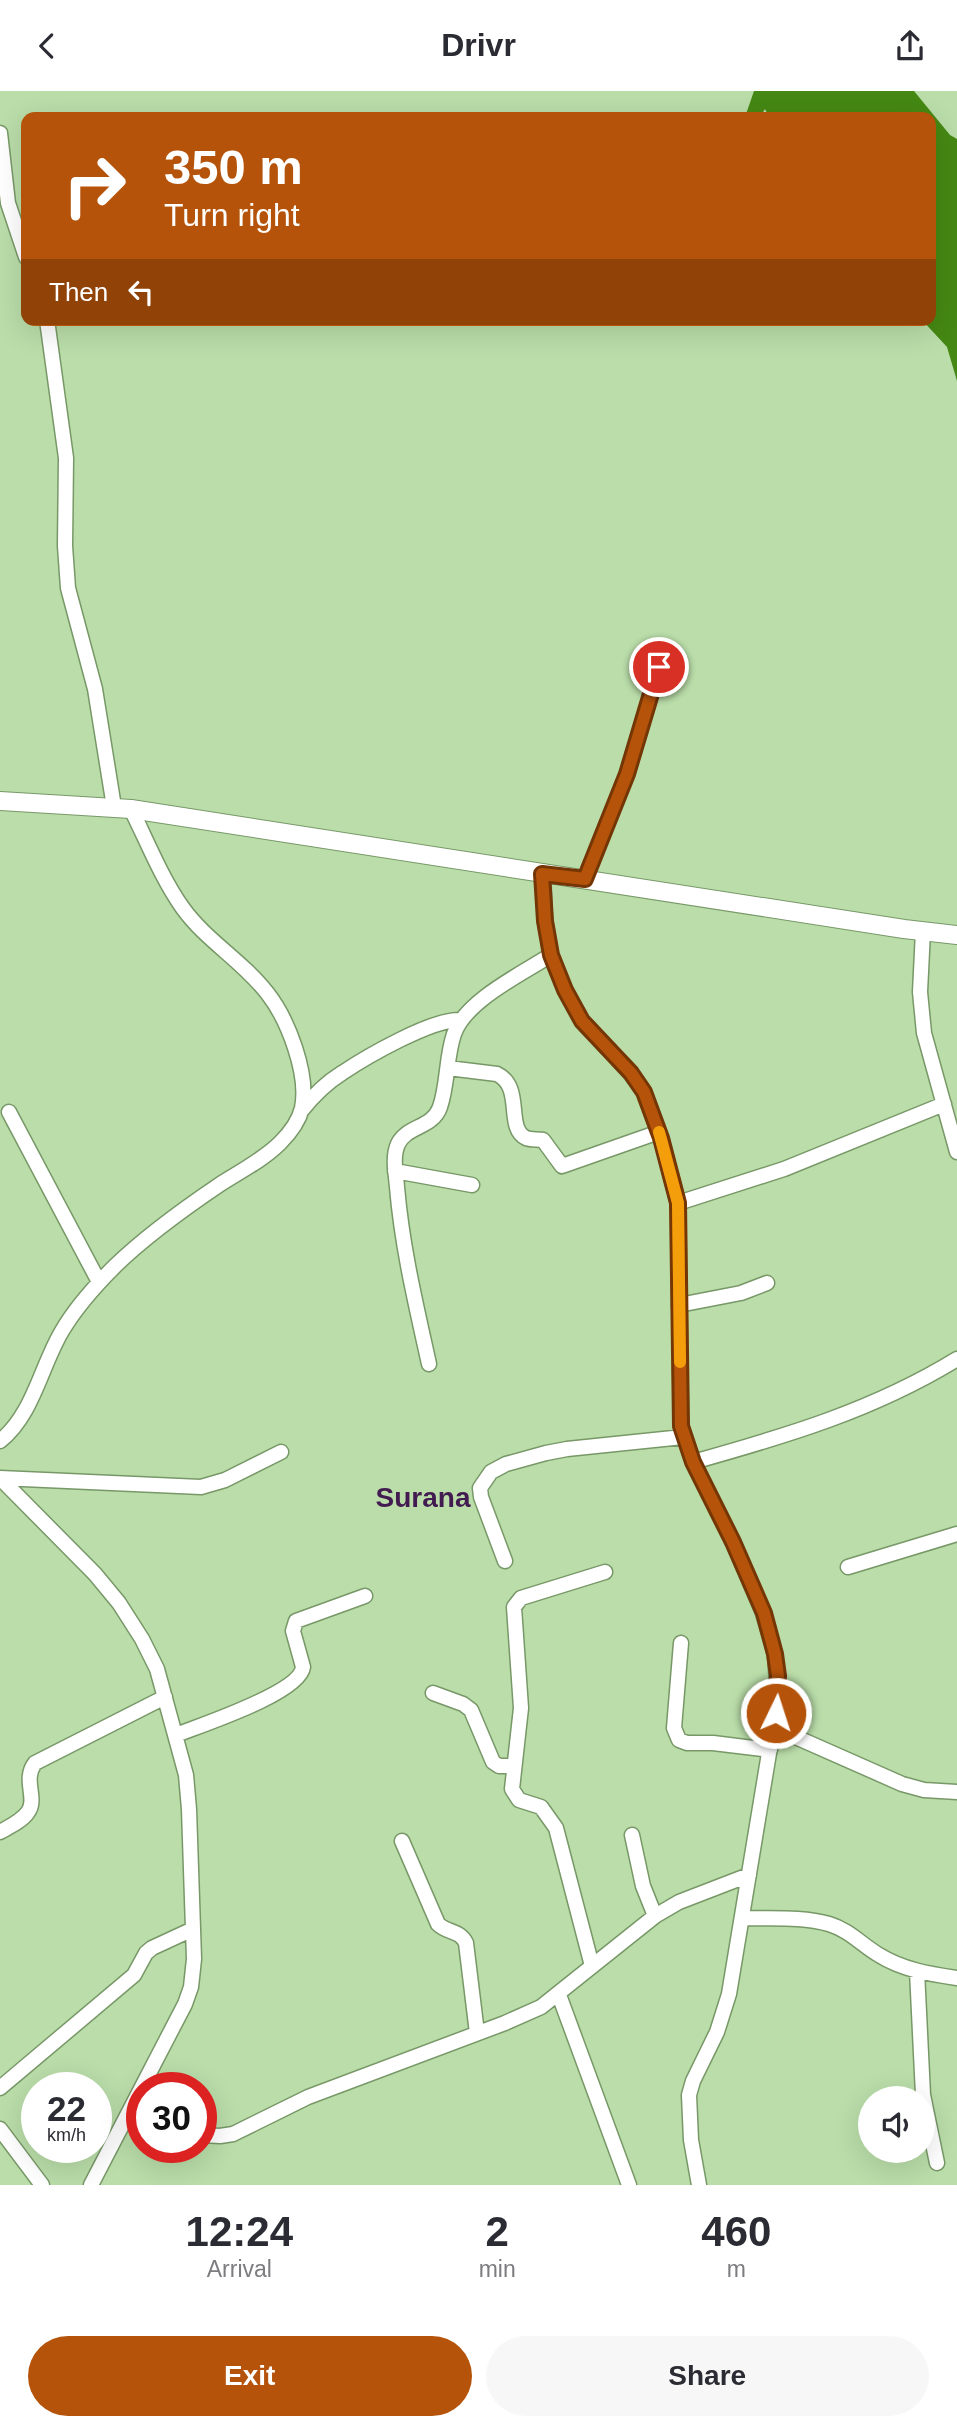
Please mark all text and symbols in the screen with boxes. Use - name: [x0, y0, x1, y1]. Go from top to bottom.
- icon: back: [28, 27, 66, 65]
- text: Drivr: [441, 27, 516, 63]
- icon: share: [891, 27, 929, 65]
- icon: right: [49, 140, 140, 231]
- text: 350 m: [164, 140, 303, 194]
- text: Turn right: [164, 197, 300, 233]
- icon: left: [122, 273, 160, 311]
- text: Then: [49, 277, 108, 307]
- pin: [629, 637, 689, 697]
- icon: arrive: [640, 648, 678, 686]
- district label: Surana: [376, 1482, 471, 1513]
- position arrow: [739, 1676, 813, 1750]
- speed limit sign: 30: [126, 2072, 217, 2163]
- map controls: [858, 2086, 935, 2163]
- button: sound: [858, 2086, 935, 2163]
- text: 22: [47, 2089, 86, 2128]
- text: km/h: [47, 2125, 86, 2145]
- text: 12:24: [186, 2208, 293, 2255]
- text: 2: [485, 2208, 509, 2255]
- text: 460: [701, 2208, 771, 2255]
- text: Arrival: [207, 2256, 272, 2282]
- text: min: [479, 2256, 516, 2282]
- text: m: [727, 2256, 746, 2282]
- button: Exit: [28, 2336, 472, 2416]
- button: Share: [486, 2336, 929, 2416]

